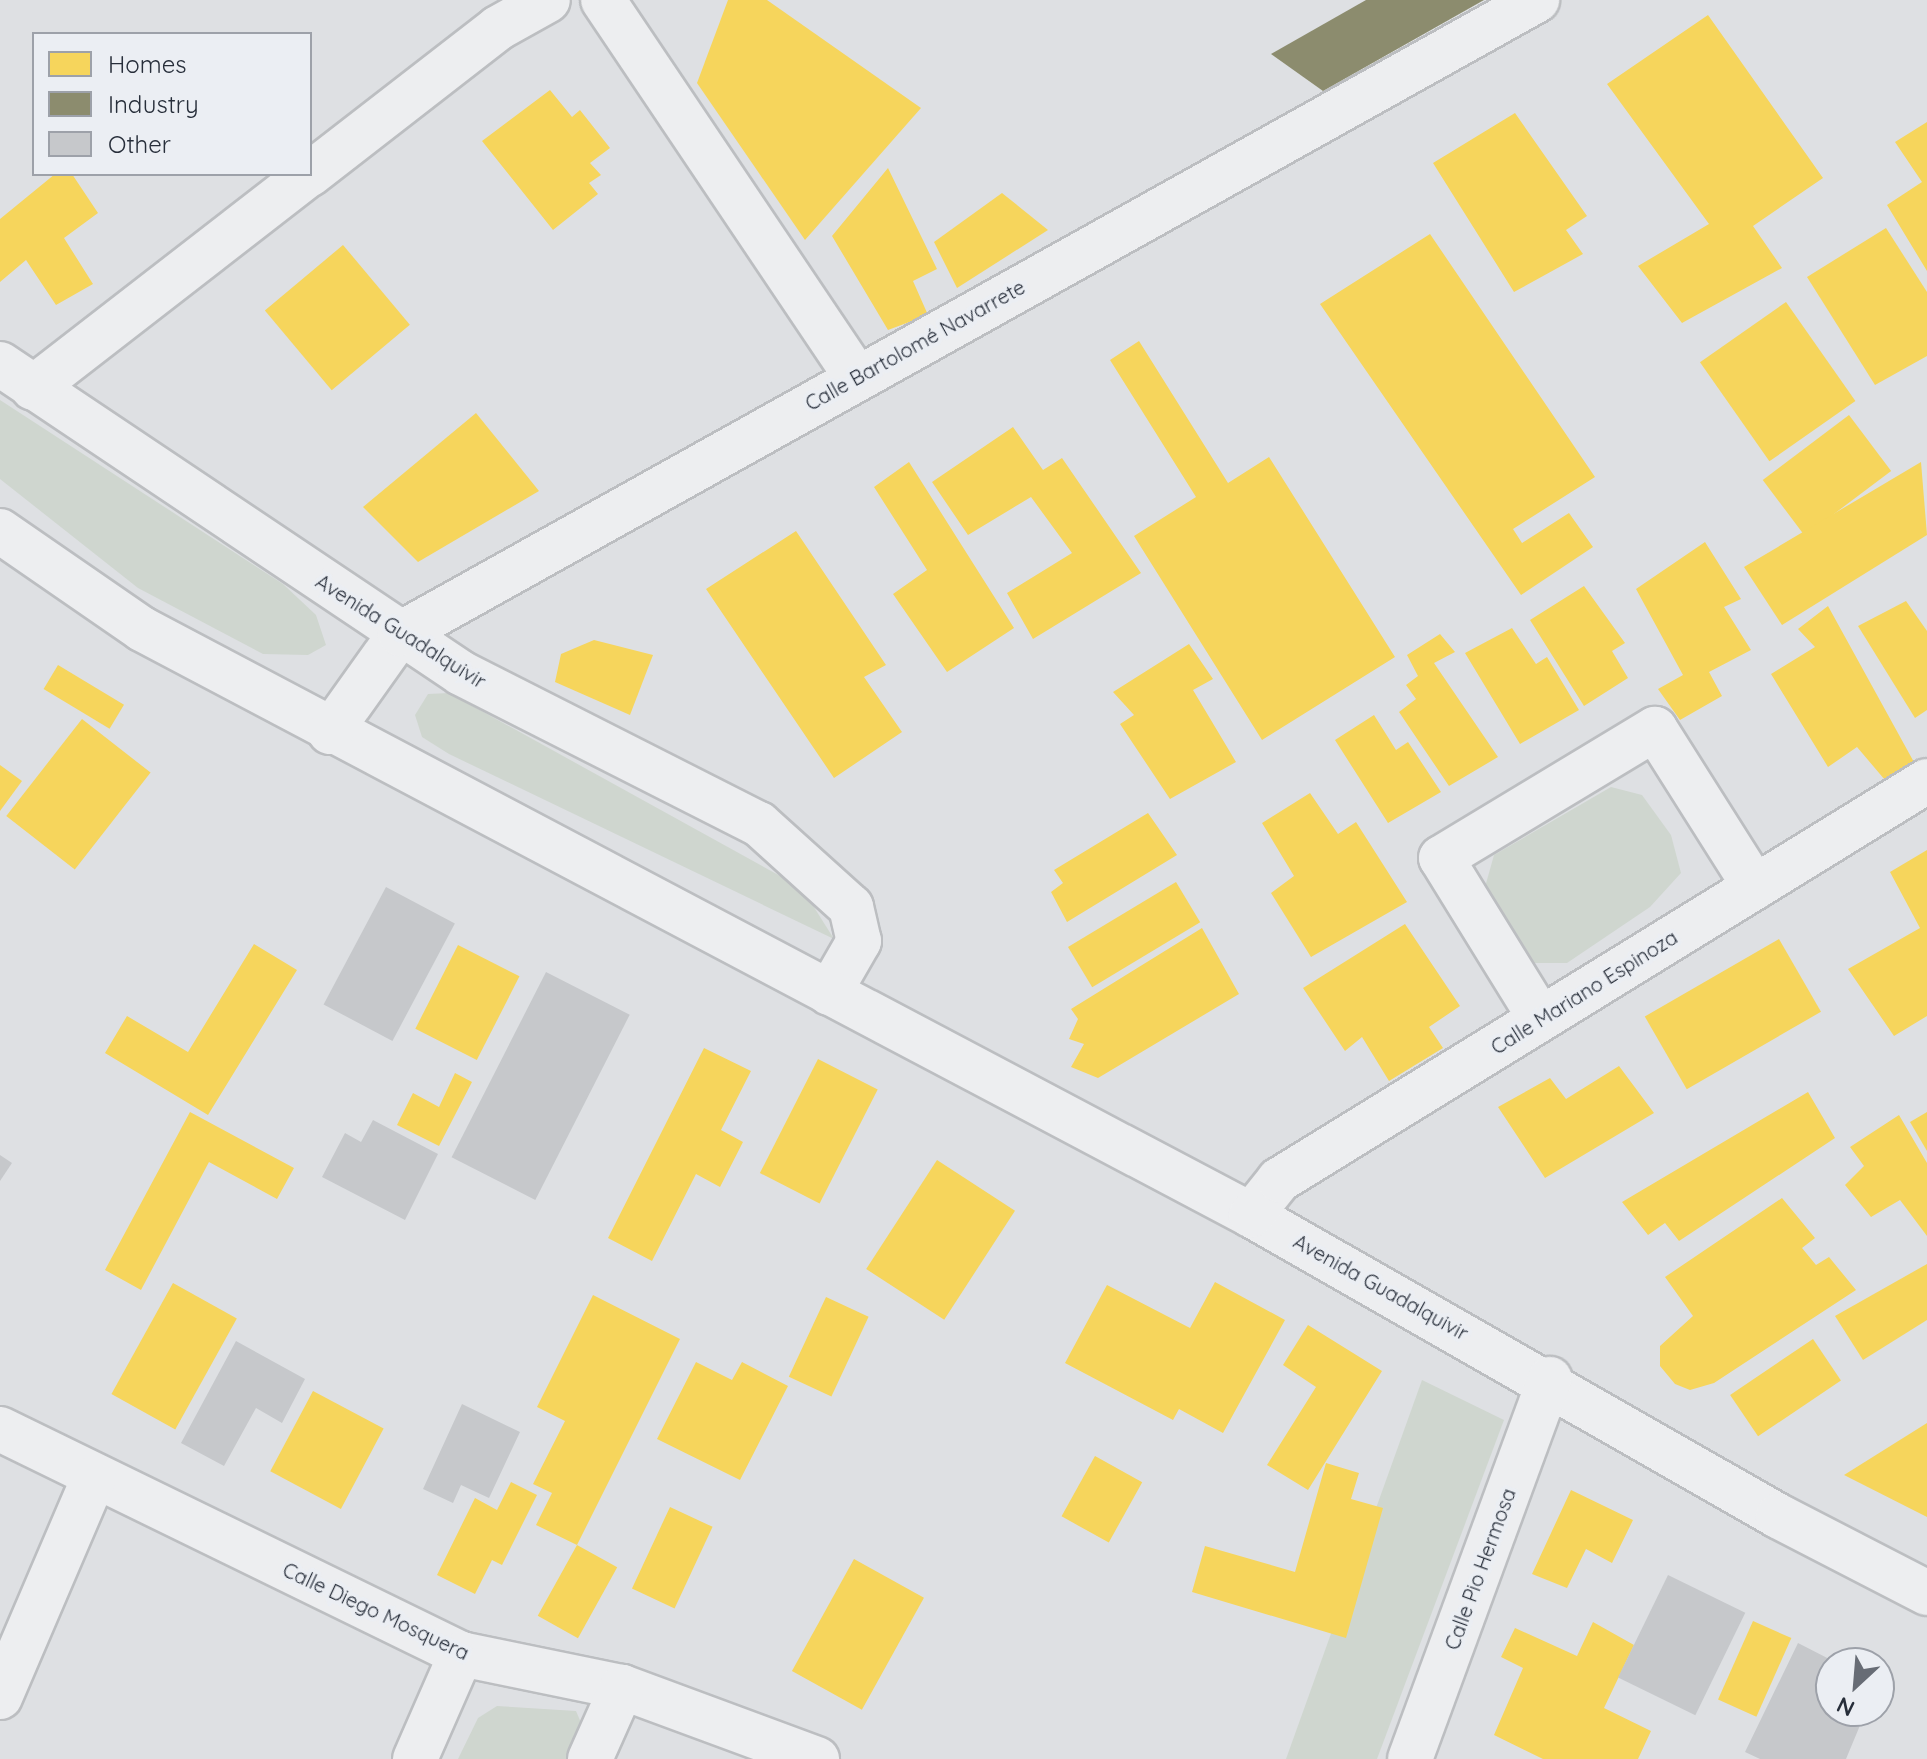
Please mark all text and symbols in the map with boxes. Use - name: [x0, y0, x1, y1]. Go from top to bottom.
- legend: [32, 32, 312, 176]
- text: Homes: [108, 49, 186, 79]
- text: Industry: [108, 89, 199, 119]
- text: Other: [108, 129, 171, 159]
- street label: Calle Bartolomé Navarrete: [801, 275, 1029, 415]
- street label: Avenida Guadalquivir: [311, 569, 491, 693]
- street label: Calle Mariano Espinoza: [1486, 925, 1682, 1059]
- street label: Avenida Guadalquivir: [1289, 1229, 1473, 1345]
- street label: Calle Pio Hermosa: [1440, 1485, 1520, 1653]
- street label: Calle Diego Mosquera: [279, 1557, 473, 1665]
- north arrow: [1815, 1647, 1895, 1727]
- text: N: [1832, 1691, 1859, 1723]

